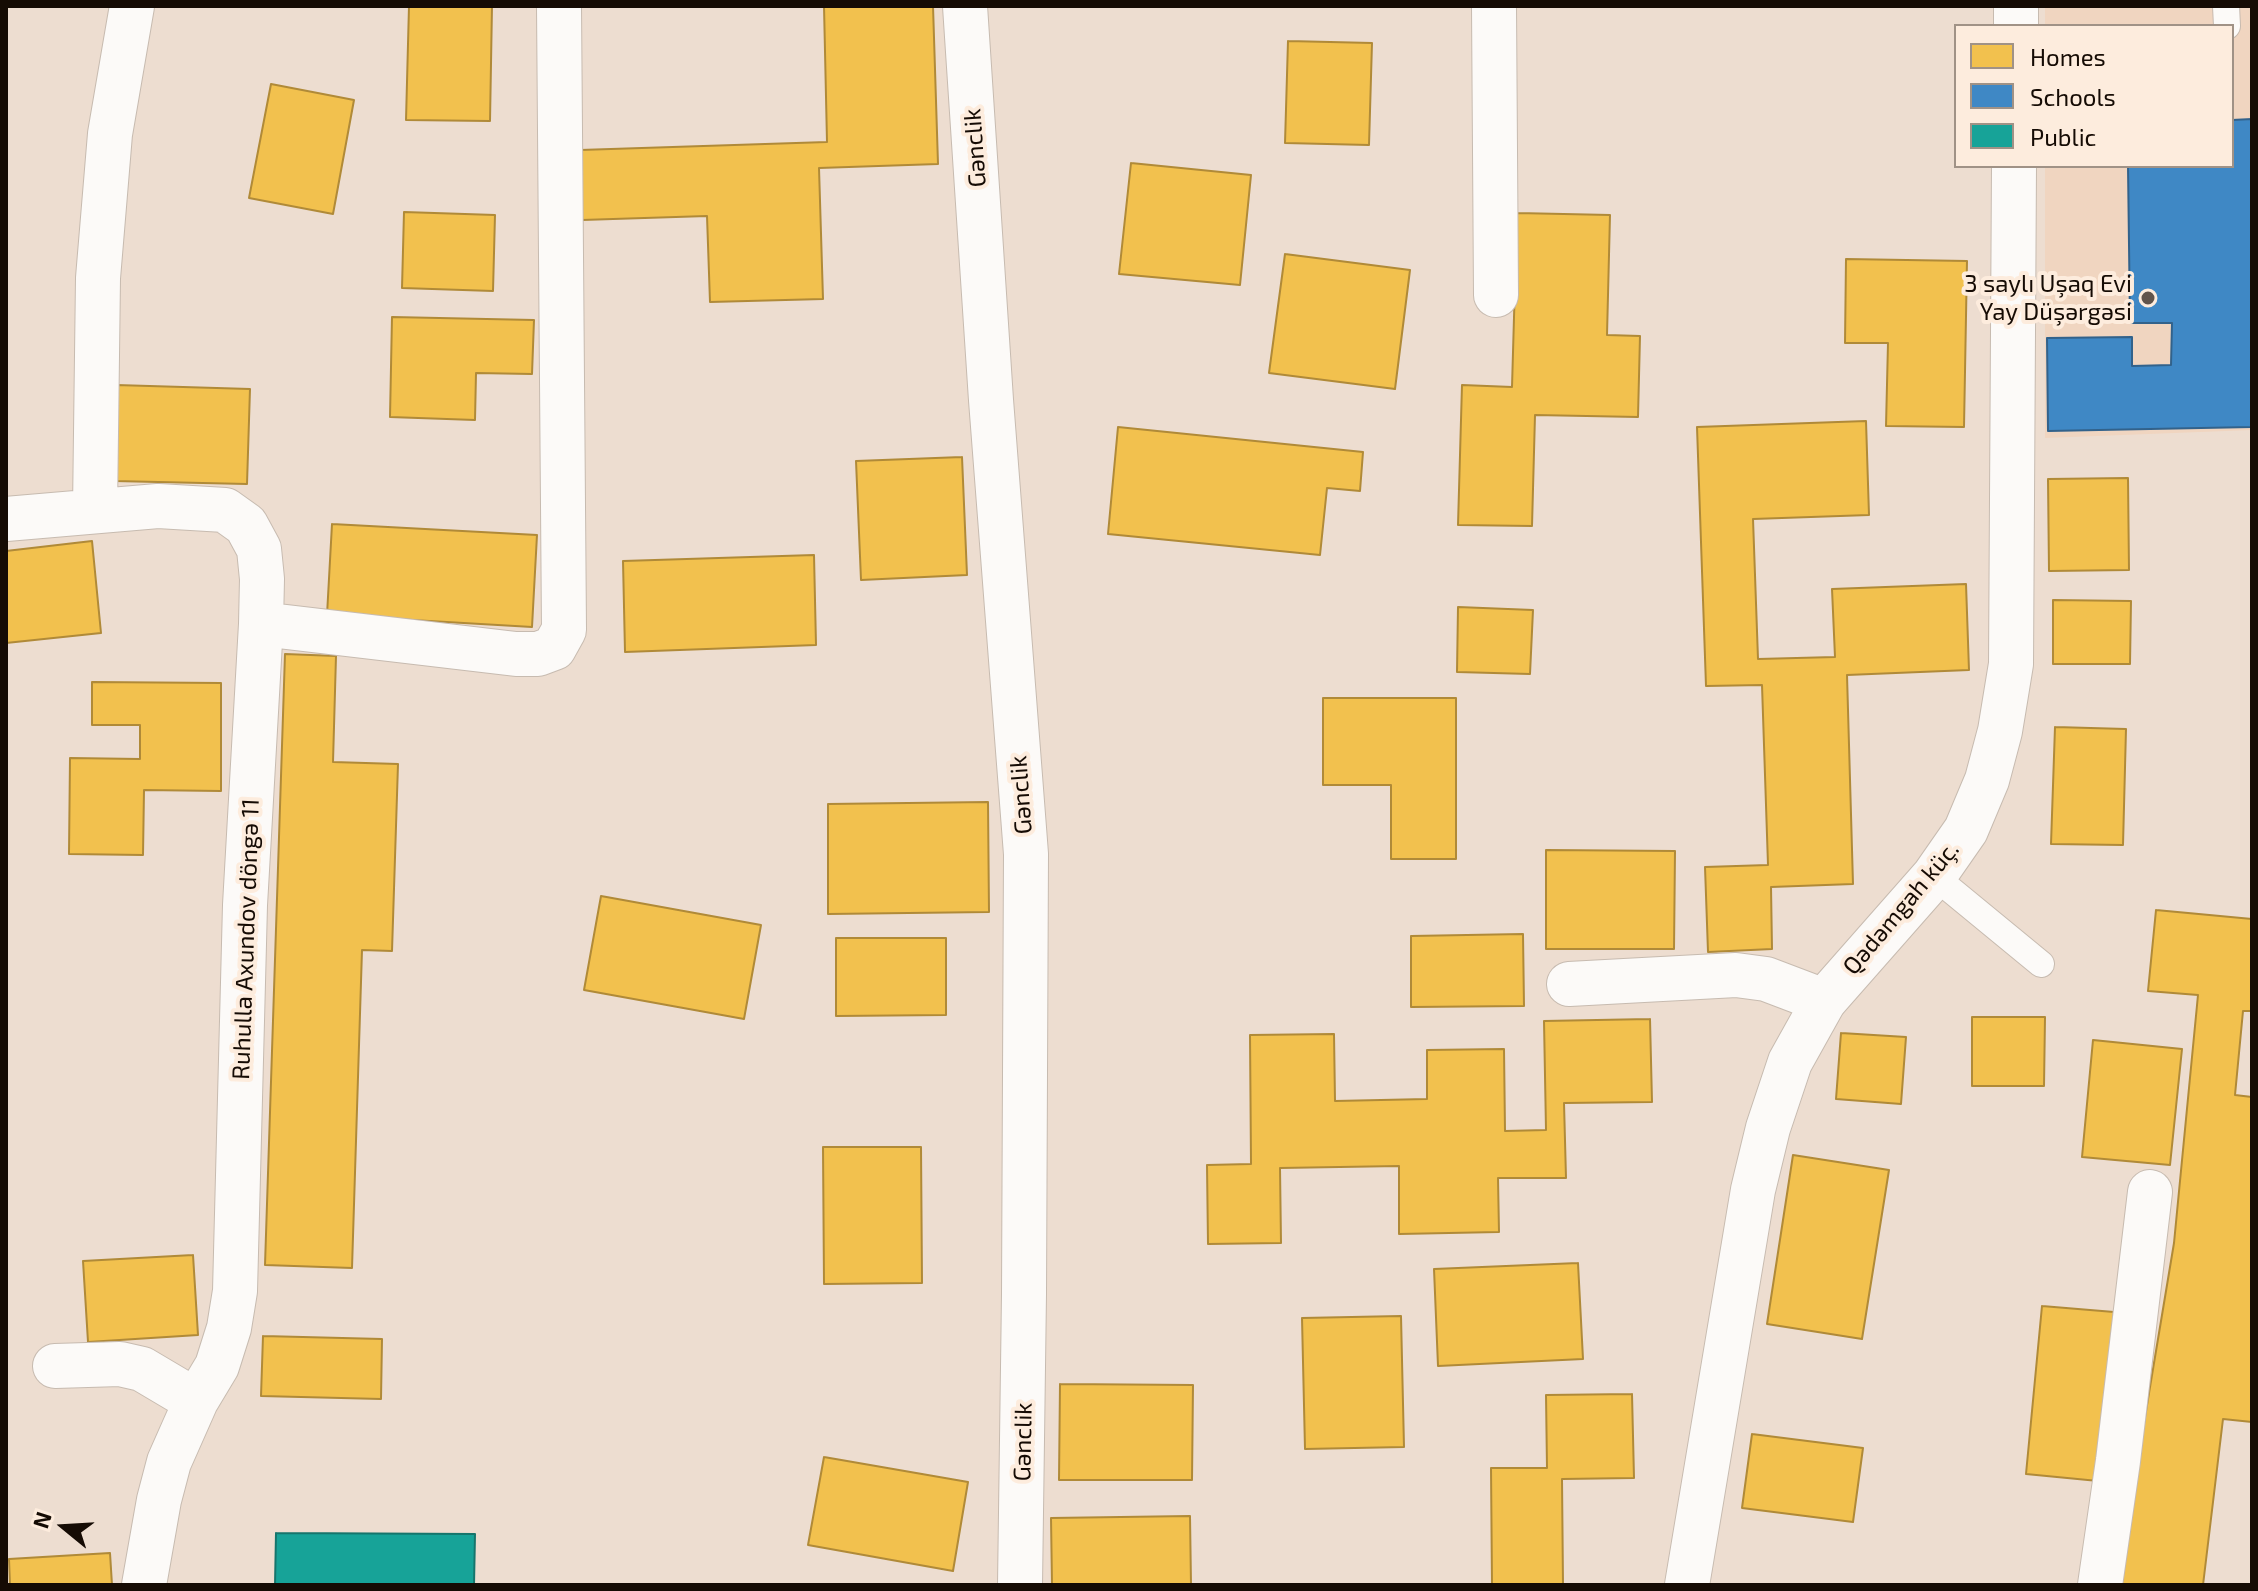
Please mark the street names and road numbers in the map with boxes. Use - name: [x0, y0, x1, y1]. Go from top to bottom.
- street label: Gənclik: [958, 108, 992, 188]
- street label: Gənclik: [1004, 755, 1038, 835]
- street label: Ruhulla Axundov döngə 11: [227, 798, 265, 1080]
- street label: Qədəmgah küç.: [1837, 835, 1965, 981]
- street label: Gənclik: [1008, 1402, 1038, 1482]

